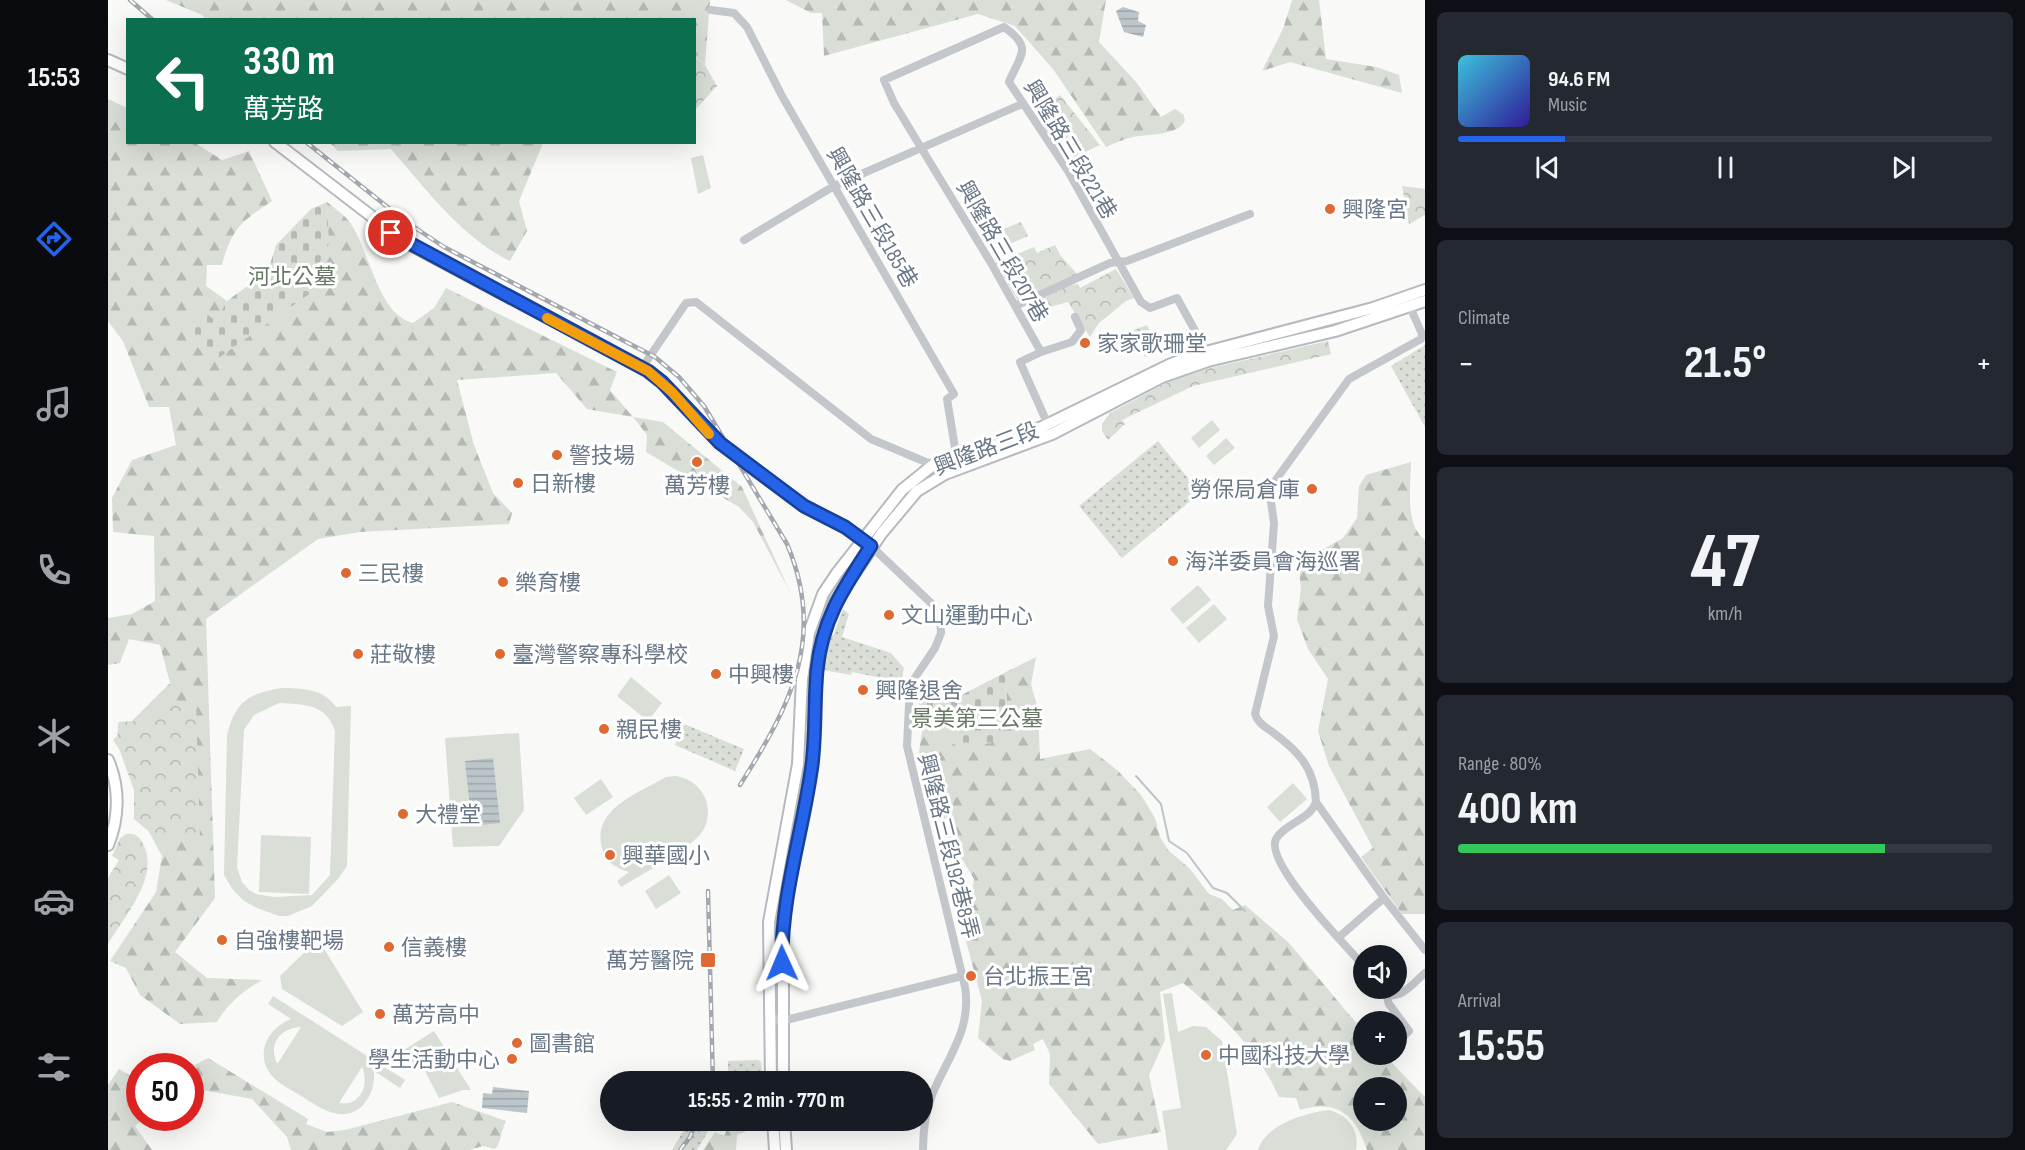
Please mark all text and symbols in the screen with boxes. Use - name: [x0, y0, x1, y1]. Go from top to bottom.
- text: 330 m: [243, 36, 335, 87]
- icon: left: [144, 42, 222, 120]
- text: 15:53: [28, 62, 80, 94]
- text: 94.6 FM: [1548, 66, 1610, 93]
- street label: 興隆路三段221巷: [1017, 75, 1122, 224]
- text: Music: [1548, 93, 1587, 117]
- text: 萬芳路: [243, 94, 324, 126]
- street label: 興隆路三段185巷: [820, 143, 923, 293]
- icon: previous: [1531, 151, 1564, 184]
- icon: pause: [1709, 151, 1742, 184]
- icon: next: [1887, 151, 1920, 184]
- street label: 興隆路三段207巷: [950, 176, 1053, 328]
- place label: 興隆宮: [1342, 197, 1408, 224]
- marker: 興隆宮: [1323, 202, 1337, 216]
- pin: [365, 207, 416, 258]
- icon: arrive: [374, 216, 407, 249]
- icon: directions: [33, 218, 75, 260]
- park label: 河北公墓: [248, 264, 336, 291]
- text: Climate: [1458, 306, 1510, 330]
- place label: 家家歌珊堂: [1097, 331, 1207, 358]
- marker: 家家歌珊堂: [1078, 336, 1092, 350]
- text: 21.5°: [1684, 336, 1766, 391]
- text: −: [1458, 344, 1474, 384]
- text: +: [1976, 344, 1992, 384]
- icon: music: [33, 383, 75, 425]
- street label: 興隆路三段: [930, 417, 1043, 482]
- place label: 警技場: [569, 443, 635, 470]
- marker: 警技場: [550, 448, 564, 462]
- marker: 萬芳樓: [690, 455, 704, 469]
- place label: 日新樓: [530, 471, 596, 498]
- place label: 萬芳樓: [664, 473, 730, 500]
- marker: 日新樓: [511, 476, 525, 490]
- place label: 勞保局倉庫: [1190, 477, 1300, 504]
- marker: 勞保局倉庫: [1305, 482, 1319, 496]
- text: 47: [1690, 516, 1760, 609]
- icon: phone: [33, 549, 75, 591]
- place label: 海洋委員會海巡署: [1185, 549, 1361, 576]
- marker: 海洋委員會海巡署: [1166, 554, 1180, 568]
- place label: 三民樓: [358, 561, 424, 588]
- marker: 三民樓: [339, 566, 353, 580]
- place label: 樂育樓: [515, 570, 581, 597]
- marker: 樂育樓: [496, 575, 510, 589]
- text: km/h: [1708, 602, 1742, 626]
- place label: 文山運動中心: [901, 603, 1033, 630]
- marker: 文山運動中心: [882, 608, 896, 622]
- place label: 莊敬樓: [370, 642, 436, 669]
- place label: 臺灣警察專科學校: [512, 642, 688, 669]
- marker: 莊敬樓: [351, 647, 365, 661]
- marker: 臺灣警察專科學校: [493, 647, 507, 661]
- place label: 中興樓: [728, 662, 794, 689]
- marker: 中興樓: [709, 667, 723, 681]
- place label: 興隆退舍: [875, 678, 963, 705]
- marker: 興隆退舍: [856, 683, 870, 697]
- park label: 景美第三公墓: [911, 706, 1043, 733]
- icon: climate: [33, 715, 75, 757]
- place label: 親民樓: [616, 717, 682, 744]
- marker: 親民樓: [597, 722, 611, 736]
- street label: 興隆路三段192巷8弄: [911, 751, 984, 942]
- text: Range · 80%: [1458, 752, 1542, 776]
- text: 400 km: [1458, 782, 1578, 837]
- place label: 大禮堂: [415, 802, 481, 829]
- marker: 大禮堂: [396, 807, 410, 821]
- place label: 興華國小: [622, 843, 710, 870]
- marker: 興華國小: [603, 848, 617, 862]
- icon: car: [33, 880, 75, 922]
- place label: 自強樓靶場: [234, 928, 344, 955]
- position arrow: [750, 931, 814, 995]
- marker: 自強樓靶場: [215, 933, 229, 947]
- place label: 信義樓: [401, 935, 467, 962]
- marker: 信義樓: [382, 940, 396, 954]
- map controls: [1353, 945, 1407, 1131]
- button: sound: [1353, 945, 1407, 999]
- place label: 萬芳醫院: [606, 948, 694, 975]
- marker: 萬芳醫院: [699, 951, 717, 969]
- place label: 台北振王宮: [983, 964, 1093, 991]
- marker: 台北振王宮: [964, 969, 978, 983]
- text: Arrival: [1458, 989, 1501, 1013]
- place label: 萬芳高中: [392, 1002, 480, 1029]
- marker: 萬芳高中: [373, 1007, 387, 1021]
- button: +: [1353, 1011, 1407, 1065]
- text: 15:55: [1458, 1019, 1545, 1074]
- place label: 圖書館: [529, 1031, 595, 1058]
- marker: 圖書館: [510, 1036, 524, 1050]
- place label: 中國科技大學: [1218, 1043, 1350, 1070]
- icon: filters: [33, 1046, 75, 1088]
- place label: 學生活動中心: [368, 1047, 500, 1074]
- marker: 中國科技大學: [1199, 1048, 1213, 1062]
- marker: 學生活動中心: [505, 1052, 519, 1066]
- speed limit sign: 50: [126, 1053, 204, 1131]
- button: −: [1353, 1077, 1407, 1131]
- text: 15:55 · 2 min · 770 m: [688, 1087, 845, 1114]

